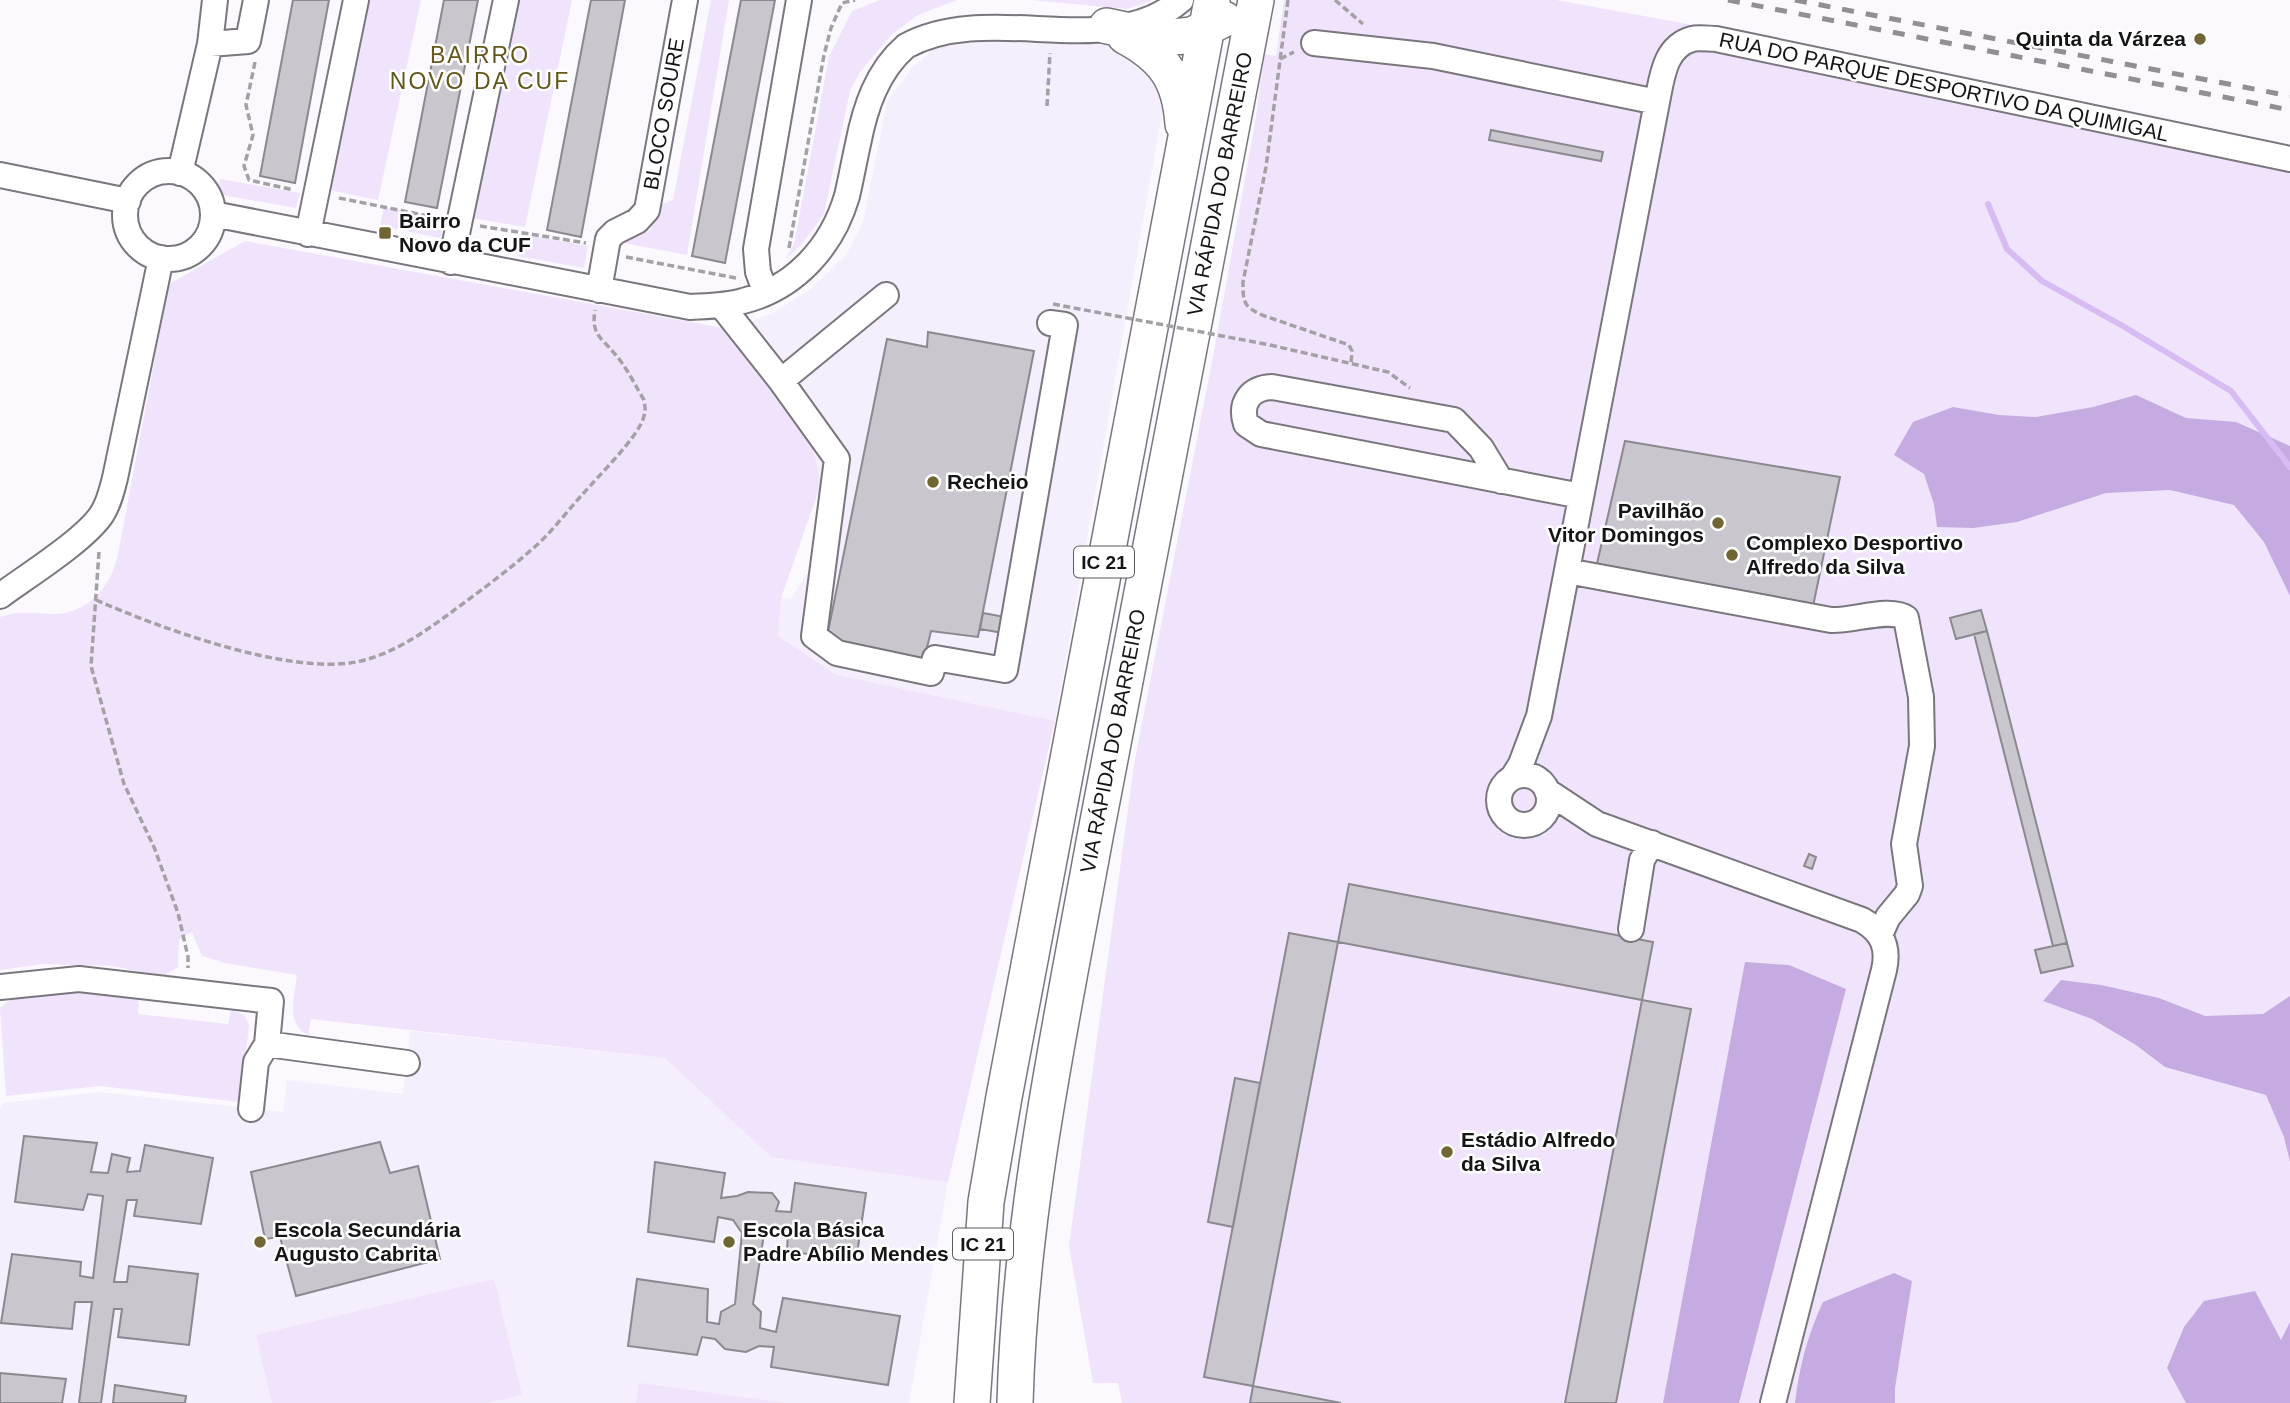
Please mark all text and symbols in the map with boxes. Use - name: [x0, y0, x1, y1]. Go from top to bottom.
- place label: Quinta da Várzea: [2016, 27, 2186, 50]
- street label: RUA DO PARQUE DESPORTIVO DA QUIMIGAL: [1717, 28, 2171, 145]
- marker: Quinta da Várzea: [2192, 31, 2208, 47]
- street label: BLOCO SOURE: [639, 36, 688, 192]
- district label: BAIRRO NOVO DA CUF: [390, 42, 570, 94]
- street label: VIA RÁPIDA DO BARREIRO: [1183, 50, 1256, 318]
- place label: Bairro Novo da CUF: [399, 209, 531, 256]
- marker: Bairro Novo da CUF: [377, 225, 393, 241]
- place label: Recheio: [947, 470, 1029, 493]
- marker: Recheio: [925, 474, 941, 490]
- place label: Pavilhão Vitor Domingos: [1548, 499, 1704, 546]
- marker: Pavilhão Vitor Domingos: [1710, 515, 1726, 531]
- place label: Complexo Desportivo Alfredo da Silva: [1746, 531, 1963, 578]
- road number: IC 21: [1074, 547, 1134, 578]
- marker: Complexo Desportivo Alfredo da Silva: [1724, 547, 1740, 563]
- street label: VIA RÁPIDA DO BARREIRO: [1076, 607, 1149, 875]
- place label: Estádio Alfredo da Silva: [1461, 1128, 1615, 1175]
- marker: Estádio Alfredo da Silva: [1439, 1144, 1455, 1160]
- place label: Escola Secundária Augusto Cabrita: [274, 1218, 461, 1265]
- place label: Escola Básica Padre Abílio Mendes: [743, 1218, 949, 1265]
- road number: IC 21: [953, 1228, 1013, 1260]
- marker: Escola Secundária Augusto Cabrita: [252, 1234, 268, 1250]
- marker: Escola Básica Padre Abílio Mendes: [721, 1234, 737, 1250]

